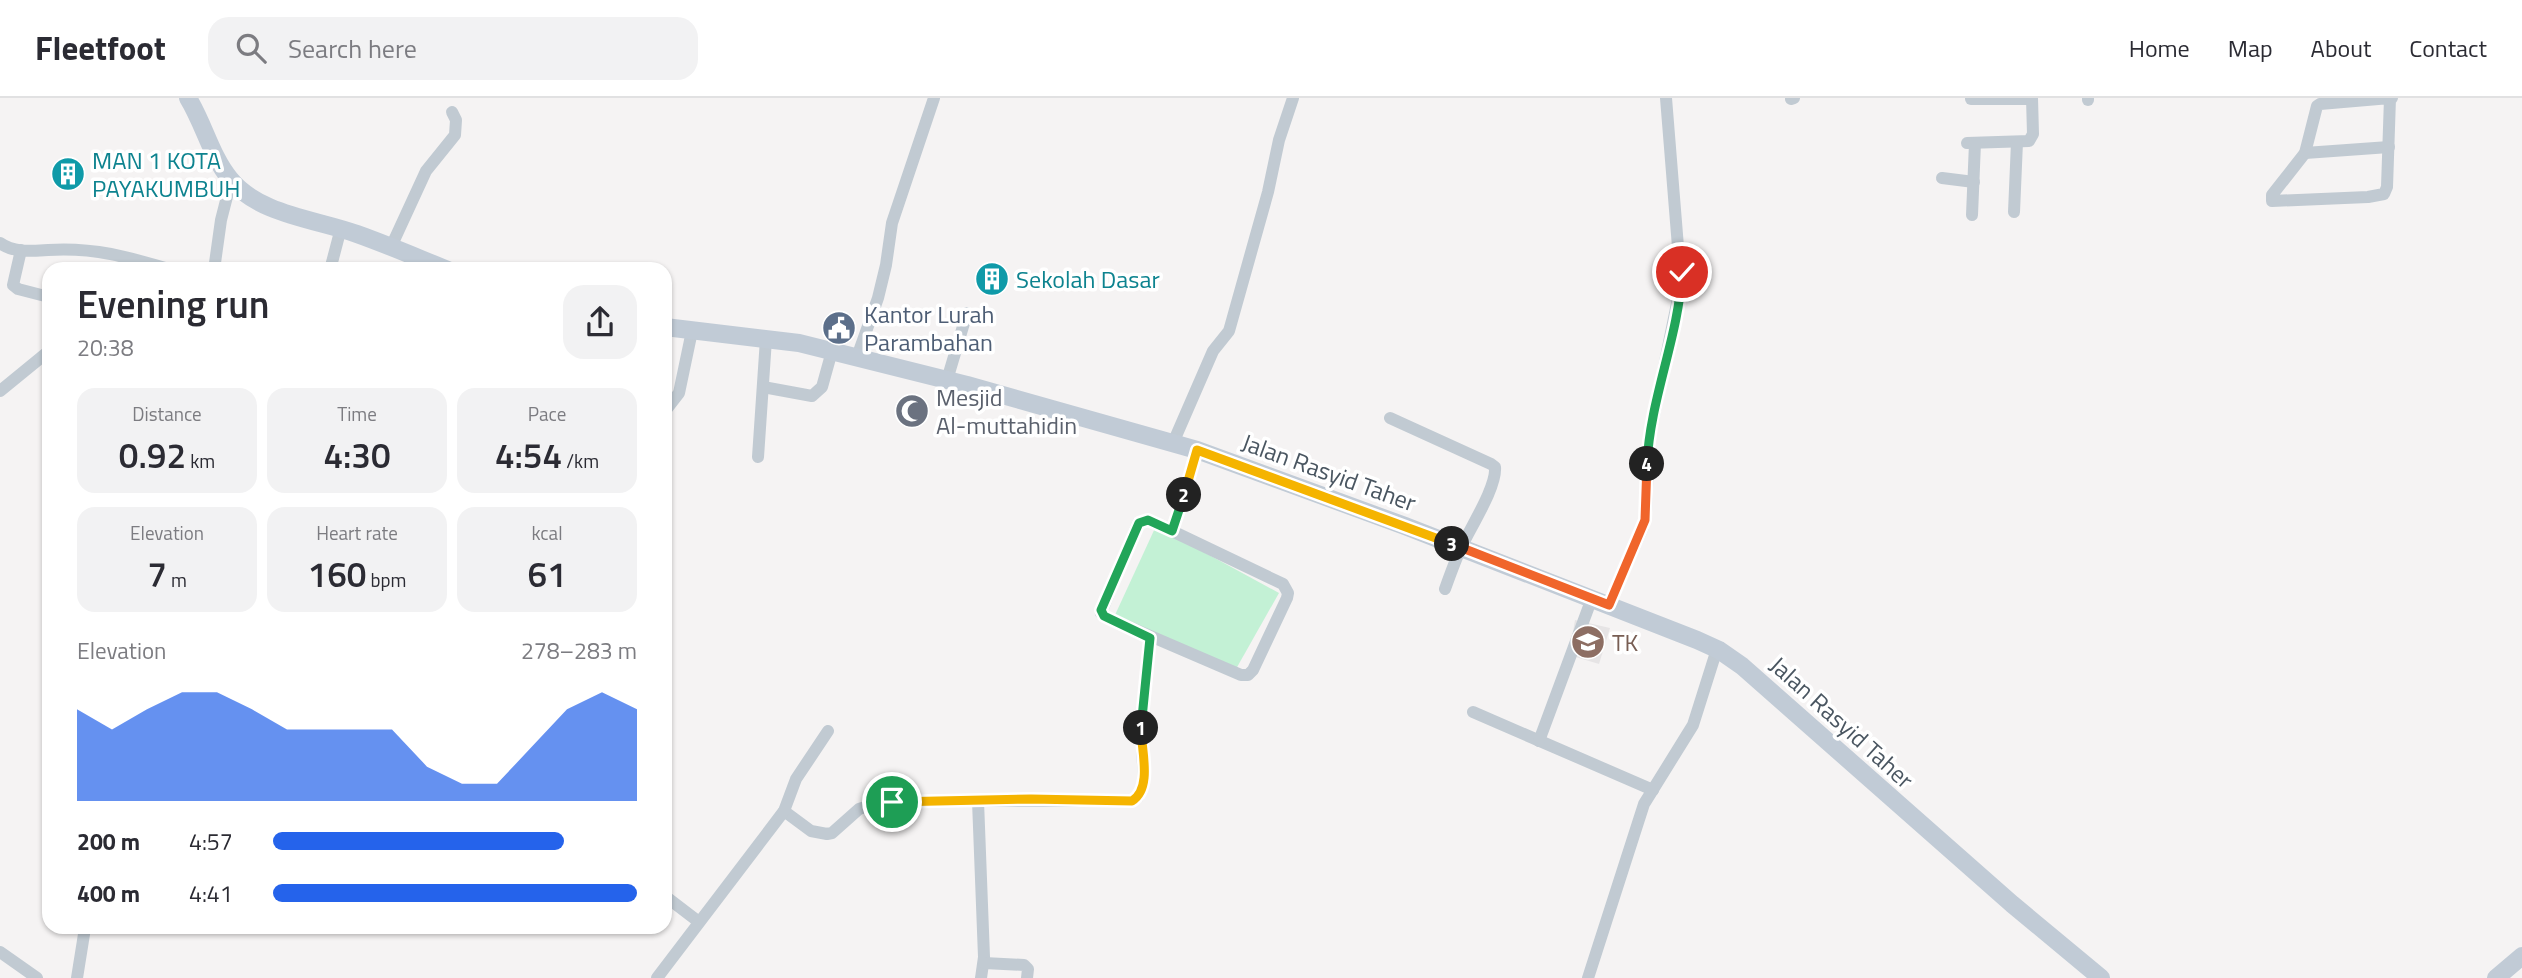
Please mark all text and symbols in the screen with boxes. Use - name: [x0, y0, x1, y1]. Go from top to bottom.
- search box: [208, 17, 698, 80]
- text: Fleetfoot: [35, 23, 166, 73]
- icon: search: [232, 29, 270, 67]
- text: Search here: [288, 29, 417, 68]
- text: Home: [2129, 30, 2190, 66]
- text: Map: [2228, 30, 2273, 66]
- text: About: [2311, 30, 2371, 66]
- text: Contact: [2409, 30, 2487, 66]
- place label: MAN 1 KOTA PAYAKUMBUH: [92, 142, 240, 206]
- building icon: MAN 1 KOTA PAYAKUMBUH: [49, 155, 87, 193]
- pin: [1652, 242, 1712, 302]
- icon: check: [1663, 253, 1701, 291]
- building icon: Sekolah Dasar: [973, 260, 1011, 298]
- place label: Sekolah Dasar: [1016, 261, 1160, 297]
- text: Evening run: [77, 275, 270, 333]
- button: share: [563, 285, 637, 359]
- place label: Kantor Lurah Parambahan: [864, 296, 995, 360]
- public building icon: Kantor Lurah Parambahan: [820, 309, 858, 347]
- text: 20:38: [77, 330, 134, 365]
- place label: Mesjid Al-muttahidin: [936, 379, 1077, 443]
- mosque icon: Mesjid Al-muttahidin: [893, 392, 931, 430]
- text: Distance: [132, 399, 202, 428]
- text: Time: [337, 399, 377, 428]
- text: Pace: [528, 399, 566, 428]
- street label: Jalan Rasyid Taher: [1237, 424, 1421, 520]
- text: 0.92: [119, 428, 186, 482]
- text: 4:30: [323, 428, 391, 482]
- text: 4:54: [495, 428, 562, 482]
- text: km: [186, 446, 215, 475]
- text: /km: [562, 446, 599, 475]
- pin: 4: [1630, 446, 1664, 482]
- text: 4: [1641, 449, 1652, 478]
- pin: 2: [1166, 478, 1202, 512]
- text: 2: [1178, 480, 1189, 509]
- text: Elevation: [130, 518, 204, 547]
- text: Heart rate: [316, 518, 398, 547]
- text: kcal: [531, 518, 563, 547]
- pin: 3: [1434, 526, 1470, 562]
- text: 3: [1446, 529, 1457, 558]
- text: 7: [147, 547, 167, 601]
- text: 160: [308, 547, 366, 601]
- text: 61: [527, 547, 567, 601]
- text: m: [167, 565, 187, 594]
- text: bpm: [366, 565, 406, 594]
- school or university icon: TK: [1569, 623, 1607, 661]
- place label: TK: [1612, 624, 1639, 660]
- text: Elevation: [77, 633, 166, 668]
- text: 278–283 m: [521, 633, 637, 668]
- street label: Jalan Rasyid Taher: [1762, 647, 1922, 797]
- pin: 1: [1124, 710, 1158, 746]
- text: 1: [1135, 713, 1146, 742]
- pin: [862, 772, 922, 832]
- icon: arrive: [873, 783, 911, 821]
- text: 200 m: [77, 824, 140, 859]
- text: 4:57: [189, 824, 233, 859]
- text: 400 m: [77, 876, 140, 911]
- text: 4:41: [189, 876, 233, 911]

